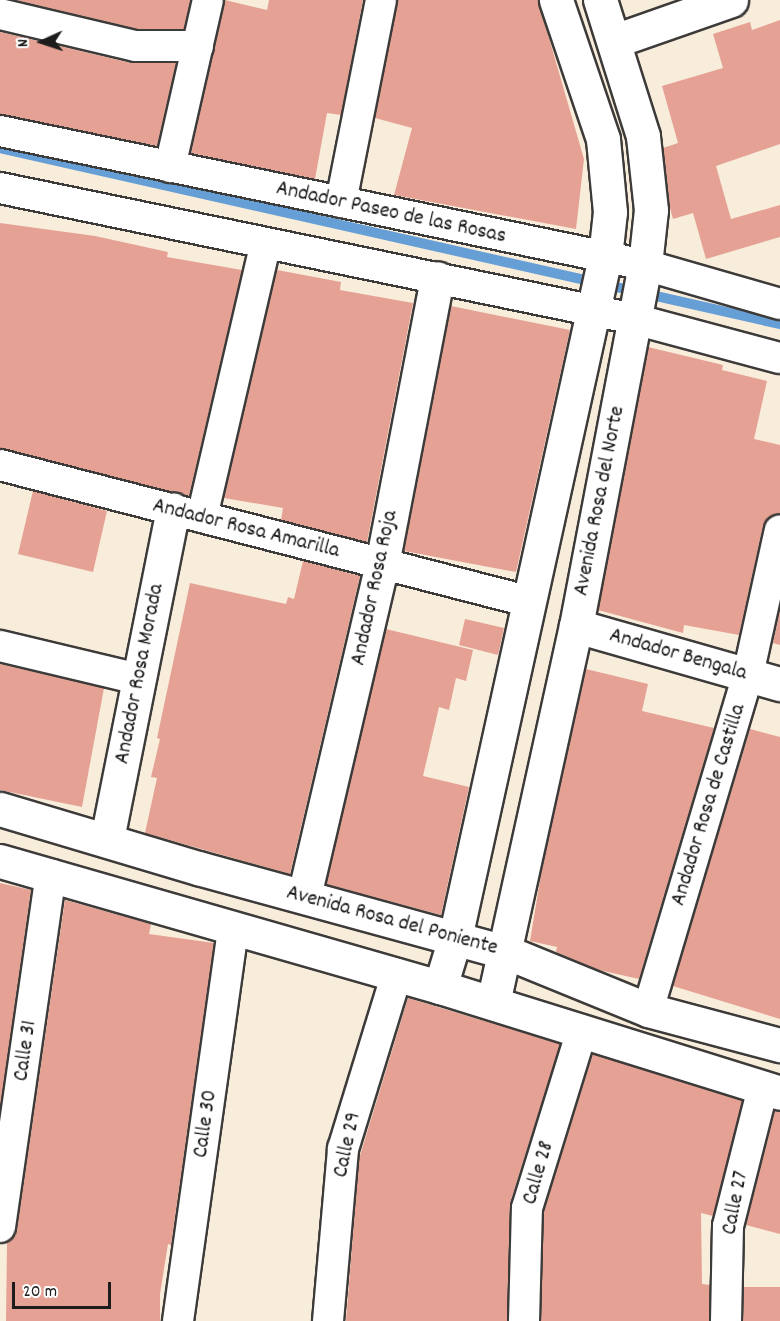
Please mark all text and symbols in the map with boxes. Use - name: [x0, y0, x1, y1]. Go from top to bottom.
- north arrow: [12, 12, 72, 72]
- text: N: [12, 38, 35, 48]
- street label: Andador Paseo de las Rosas: [274, 176, 508, 250]
- street label: Avenida Rosa del Norte: [569, 404, 631, 598]
- street label: Andador Rosa Amarilla: [150, 493, 342, 565]
- street label: Andador Rosa Roja: [346, 508, 404, 668]
- street label: Andador Rosa Morada: [110, 582, 170, 766]
- street label: Andador Bengala: [606, 623, 750, 687]
- street label: Andador Rosa de Castilla: [666, 701, 752, 909]
- street label: Avenida Rosa del Poniente: [283, 880, 501, 962]
- street label: Calle 31: [9, 1019, 43, 1083]
- street label: Calle 30: [188, 1088, 224, 1160]
- street label: Calle 29: [328, 1110, 368, 1180]
- street label: Calle 28: [517, 1138, 561, 1208]
- street label: Calle 27: [717, 1169, 755, 1237]
- scale bar: [15, 1270, 114, 1308]
- text: 20 m: [23, 1280, 57, 1305]

